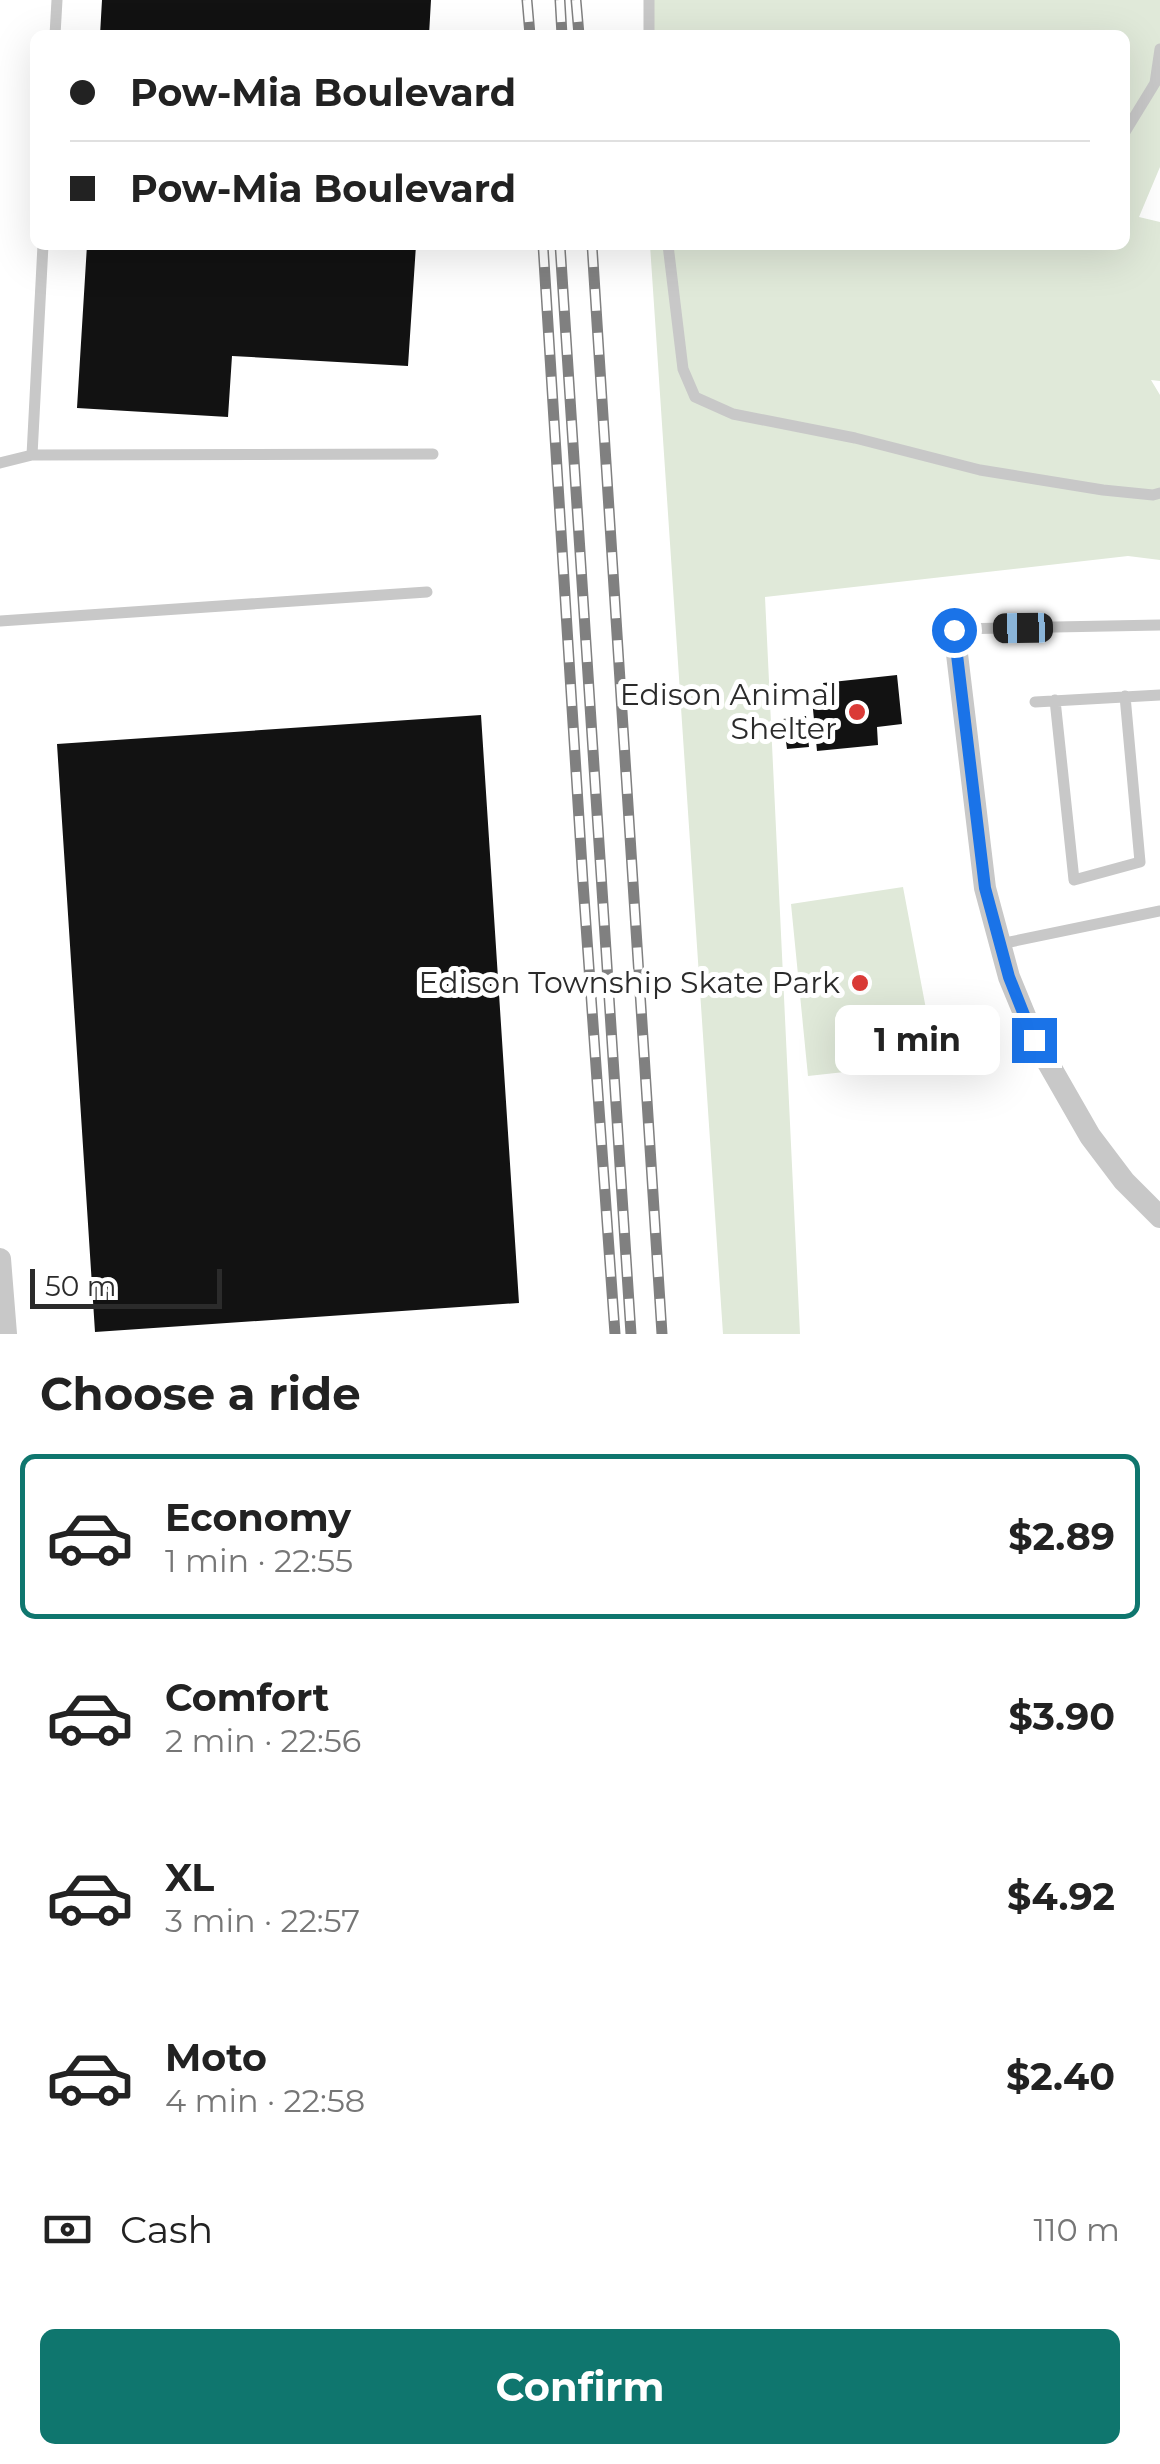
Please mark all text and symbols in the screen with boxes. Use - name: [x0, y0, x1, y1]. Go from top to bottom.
- text: Pow-Mia Boulevard: [130, 69, 516, 116]
- text: Pow-Mia Boulevard: [130, 165, 516, 212]
- route start: [932, 608, 977, 653]
- car: [993, 612, 1053, 644]
- place label: Edison Animal Shelter: [620, 676, 837, 747]
- marker: Edison Animal Shelter: [846, 701, 868, 723]
- place label: Edison Township Skate Park: [418, 964, 840, 1001]
- marker: Edison Township Skate Park: [849, 972, 871, 994]
- callout: 1 min: [834, 1005, 999, 1075]
- route end: [1012, 1018, 1057, 1063]
- text: 1 min: [874, 1020, 961, 1059]
- scale bar: [30, 1264, 222, 1308]
- text: 50 m: [45, 1269, 116, 1303]
- text: Choose a ride: [40, 1366, 361, 1421]
- icon: car: [45, 1492, 135, 1582]
- text: Economy: [165, 1494, 351, 1541]
- text: $2.89: [1008, 1513, 1115, 1560]
- text: 1 min · 22:55: [165, 1541, 353, 1580]
- icon: car: [45, 1672, 135, 1762]
- text: Comfort: [165, 1674, 329, 1721]
- text: $3.90: [1008, 1693, 1115, 1740]
- text: 2 min · 22:56: [165, 1721, 361, 1760]
- icon: car: [45, 1852, 135, 1942]
- text: XL: [165, 1854, 214, 1901]
- text: $4.92: [1007, 1873, 1115, 1920]
- text: 3 min · 22:57: [165, 1901, 360, 1940]
- icon: car: [45, 2032, 135, 2122]
- text: Moto: [165, 2034, 267, 2081]
- text: $2.40: [1006, 2053, 1115, 2100]
- text: 4 min · 22:58: [165, 2081, 365, 2120]
- icon: cash: [40, 2202, 95, 2257]
- text: Cash: [120, 2206, 213, 2253]
- text: 110 m: [1033, 2210, 1120, 2249]
- button: Confirm: [40, 2329, 1120, 2444]

